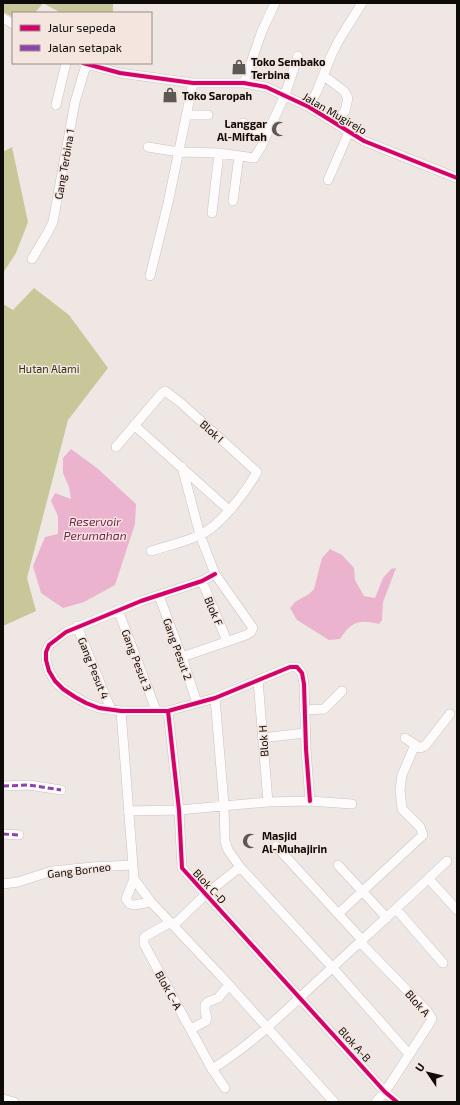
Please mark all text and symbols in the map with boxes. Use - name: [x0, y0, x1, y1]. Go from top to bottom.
- legend: [12, 12, 152, 64]
- text: Jalur sepeda: [48, 20, 116, 34]
- text: Jalan setapak: [48, 40, 122, 54]
- place label: Toko Sembako Terbina: [251, 55, 326, 81]
- shop icon: Toko Sembako Terbina: [230, 58, 248, 76]
- shop icon: Toko Saropah: [161, 86, 179, 104]
- place label: Toko Saropah: [182, 89, 252, 102]
- street label: Jalan Mugirejo: [300, 89, 369, 137]
- place label: Langgar Al-Miftah: [217, 117, 267, 143]
- mosque icon: Langgar Al-Miftah: [270, 120, 288, 138]
- street label: Gang Terbina 1: [51, 128, 77, 200]
- park label: Hutan Alami: [19, 362, 79, 375]
- street label: Blok I: [198, 417, 226, 445]
- water label: Reservoir Perumahan: [63, 514, 127, 542]
- street label: Blok F: [202, 595, 226, 628]
- street label: Gang Pesut 2: [161, 616, 195, 682]
- street label: Gang Pesut 3: [119, 627, 155, 693]
- street label: Gang Pesut 4: [76, 635, 112, 701]
- street label: Blok H: [255, 725, 271, 757]
- place label: Masjid Al-Muhajirin: [262, 829, 327, 856]
- mosque icon: Masjid Al-Muhajirin: [241, 832, 259, 850]
- street label: Gang Borneo: [46, 860, 112, 880]
- street label: Blok C-D: [191, 866, 229, 906]
- street label: Blok C-A: [153, 968, 185, 1012]
- street label: Blok A: [403, 987, 433, 1019]
- street label: Blok A-B: [336, 1024, 374, 1064]
- north arrow: [408, 1053, 448, 1093]
- text: U: [412, 1060, 427, 1074]

